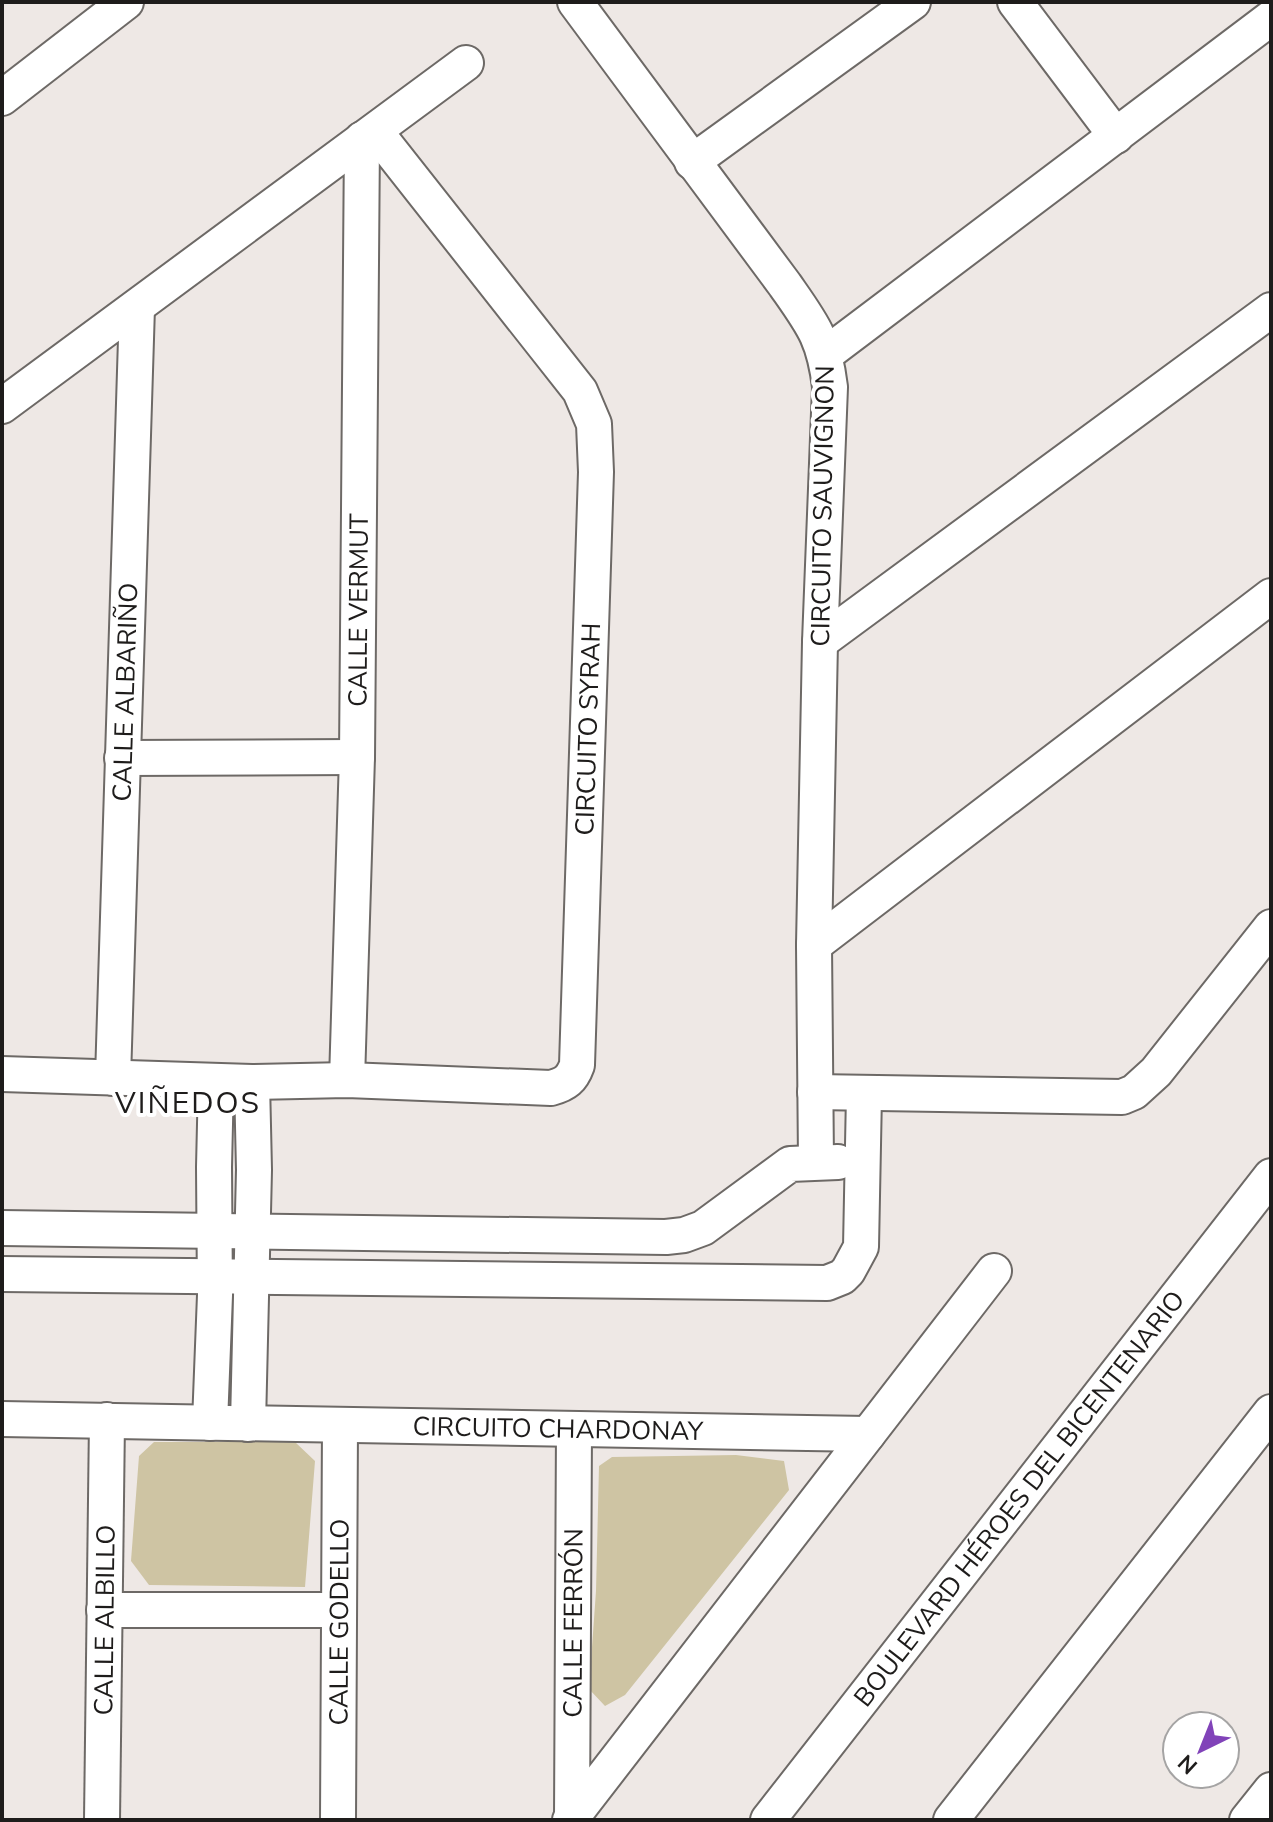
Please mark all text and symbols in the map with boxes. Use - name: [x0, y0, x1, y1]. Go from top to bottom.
- street label: CIRCUITO SAUVIGNON: [803, 365, 843, 647]
- street label: CALLE VERMUT: [340, 513, 376, 707]
- street label: CALLE ALBARIÑO: [104, 582, 146, 802]
- street label: CIRCUITO SYRAH: [567, 622, 609, 836]
- district label: VIÑEDOS: [114, 1083, 261, 1124]
- street label: BOULEVARD HÉROES DEL BICENTENARIO: [846, 1283, 1193, 1714]
- street label: CIRCUITO CHARDONAY: [412, 1409, 704, 1449]
- street label: CALLE GODELLO: [321, 1519, 357, 1725]
- street label: CALLE ALBILLO: [86, 1524, 123, 1716]
- street label: CALLE FERRÓN: [555, 1528, 591, 1718]
- north arrow: [1161, 1710, 1241, 1790]
- text: N: [1172, 1747, 1204, 1780]

